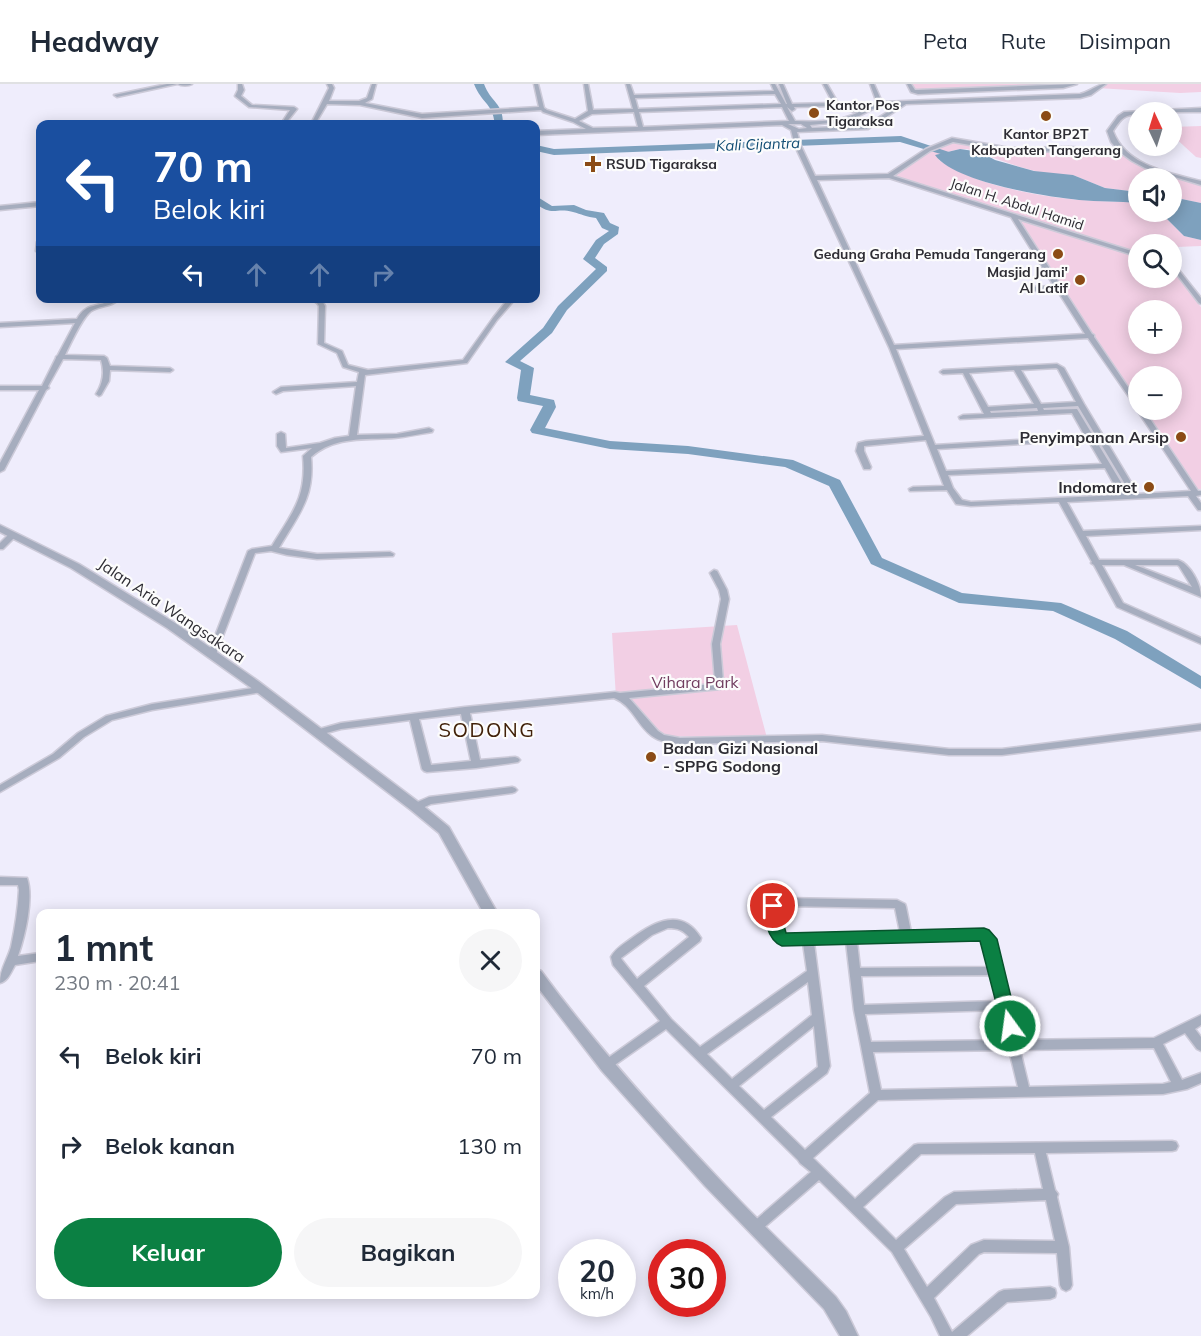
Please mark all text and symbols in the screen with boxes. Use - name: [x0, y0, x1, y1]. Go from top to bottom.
- text: Headway: [30, 24, 159, 59]
- text: Peta: [923, 28, 968, 54]
- text: Rute: [1001, 28, 1046, 54]
- text: Disimpan: [1079, 28, 1171, 54]
- place label: Kantor Pos Tigaraksa: [826, 96, 900, 130]
- north arrow: [1128, 102, 1182, 156]
- map controls: [1128, 102, 1182, 420]
- marker: Kantor Pos Tigaraksa: [807, 106, 821, 120]
- marker: Kantor BP2T Kabupaten Tangerang: [1039, 109, 1053, 123]
- place label: Kantor BP2T Kabupaten Tangerang: [971, 125, 1121, 159]
- water label: Kali Cijantra: [715, 133, 801, 155]
- text: 70 m: [153, 140, 253, 193]
- icon: left: [54, 144, 132, 222]
- marker: RSUD Tigaraksa: [584, 155, 602, 173]
- place label: RSUD Tigaraksa: [606, 155, 717, 173]
- button: sound: [1128, 168, 1182, 222]
- street label: Jalan H. Abdul Hamid: [948, 174, 1086, 234]
- text: Belok kiri: [153, 192, 265, 226]
- button: search: [1128, 234, 1182, 288]
- place label: Gedung Graha Pemuda Tangerang: [813, 245, 1046, 263]
- marker: Gedung Graha Pemuda Tangerang: [1051, 247, 1065, 261]
- icon: left: [177, 258, 210, 291]
- icon: ahead: [240, 258, 273, 291]
- icon: ahead: [303, 258, 336, 291]
- icon: right: [366, 258, 399, 291]
- place label: Masjid Jami' Al Latif: [987, 263, 1069, 297]
- marker: Masjid Jami' Al Latif: [1073, 273, 1087, 287]
- button: +: [1128, 300, 1182, 354]
- button: −: [1128, 366, 1182, 420]
- place label: Penyimpanan Arsip: [1019, 427, 1169, 447]
- marker: Penyimpanan Arsip: [1174, 430, 1188, 444]
- place label: Indomaret: [1058, 477, 1137, 497]
- marker: Indomaret: [1142, 480, 1156, 494]
- street label: Jalan Aria Wangsakara: [95, 553, 249, 667]
- park label: Vihara Park: [651, 672, 739, 692]
- district label: SODONG: [439, 717, 535, 742]
- place label: Badan Gizi Nasional - SPPG Sodong: [663, 738, 818, 776]
- marker: Badan Gizi Nasional - SPPG Sodong: [644, 750, 658, 764]
- pin: [747, 880, 798, 931]
- icon: arrive: [756, 889, 789, 922]
- text: 1 mnt: [54, 925, 153, 970]
- button: close: [459, 929, 522, 992]
- text: 230 m · 20:41: [54, 970, 180, 995]
- position arrow: [978, 994, 1042, 1058]
- icon: left: [54, 1040, 87, 1073]
- text: Belok kiri: [105, 1042, 201, 1070]
- text: 70 m: [471, 1042, 522, 1070]
- icon: right: [54, 1130, 87, 1163]
- text: Belok kanan: [105, 1132, 235, 1160]
- text: 130 m: [457, 1132, 522, 1160]
- button: Keluar: [54, 1218, 282, 1287]
- button: Bagikan: [294, 1218, 522, 1287]
- speed limit sign: 30: [648, 1239, 726, 1317]
- text: 20: [579, 1252, 615, 1290]
- text: km/h: [580, 1284, 614, 1303]

